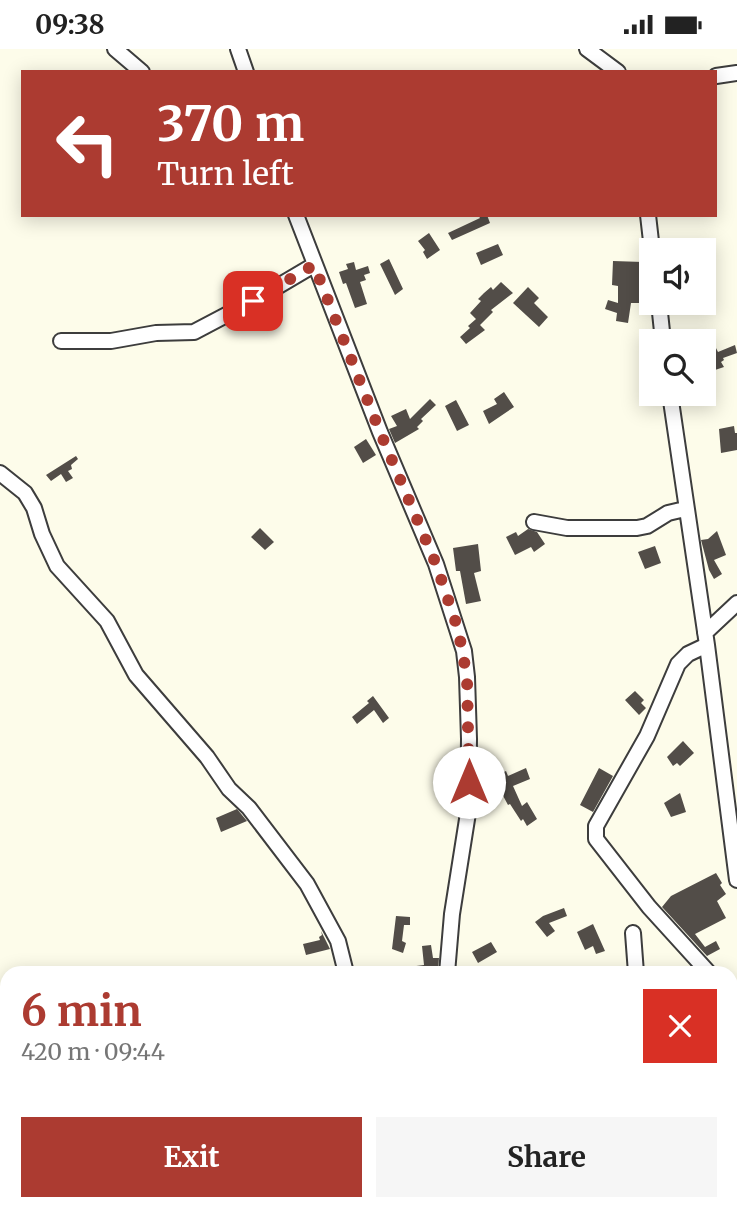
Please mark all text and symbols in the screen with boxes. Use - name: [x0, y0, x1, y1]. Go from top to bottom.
- text: 09:38: [35, 8, 105, 41]
- text: 370 m: [157, 93, 304, 154]
- icon: left: [42, 98, 133, 189]
- text: Turn left: [157, 154, 294, 194]
- map controls: [639, 238, 716, 406]
- button: sound: [639, 238, 716, 315]
- pin: [223, 271, 283, 331]
- icon: arrive: [234, 282, 272, 320]
- button: search: [639, 329, 716, 406]
- position arrow: [432, 745, 506, 819]
- text: 6 min: [21, 985, 142, 1037]
- button: close: [643, 989, 717, 1063]
- text: 420 m · 09:44: [21, 1037, 165, 1066]
- button: Exit: [21, 1117, 362, 1197]
- button: Share: [376, 1117, 717, 1197]

